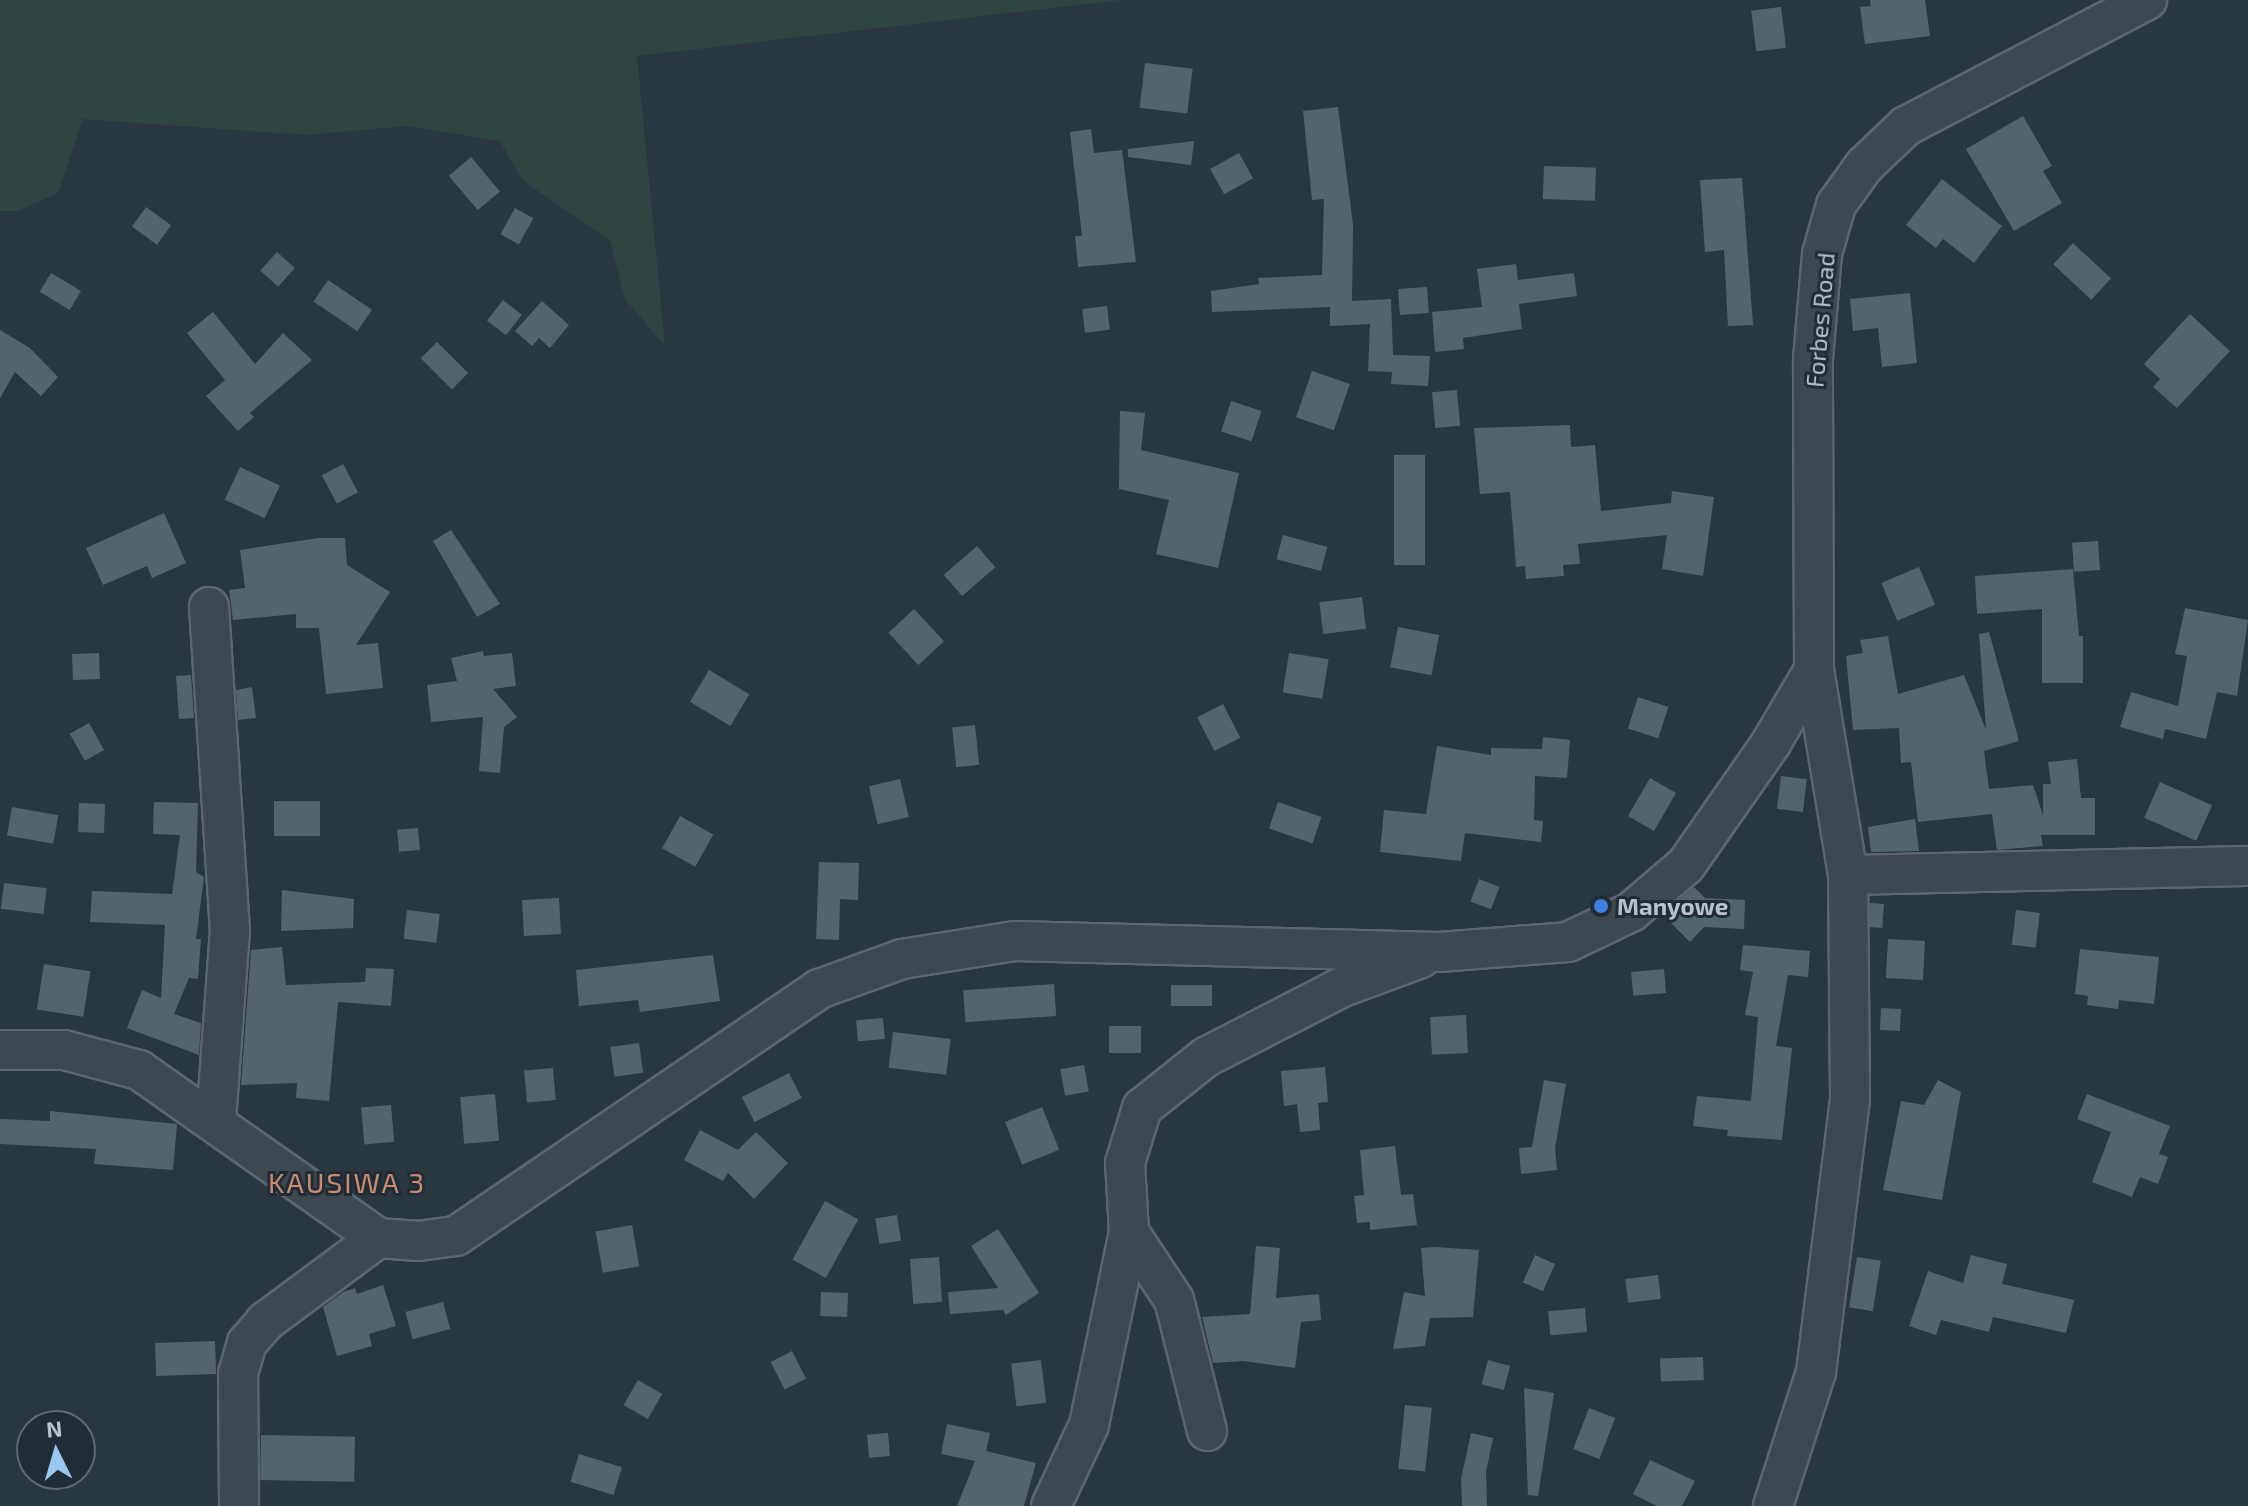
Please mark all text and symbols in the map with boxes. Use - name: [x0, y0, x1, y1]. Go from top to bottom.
- street label: Forbes Road: [1800, 251, 1840, 389]
- place label: Manyowe: [1617, 892, 1728, 920]
- marker: Manyowe: [1592, 897, 1610, 915]
- district label: KAUSIWA 3: [268, 1165, 426, 1199]
- north arrow: [16, 1410, 96, 1490]
- text: N: [45, 1414, 63, 1442]

